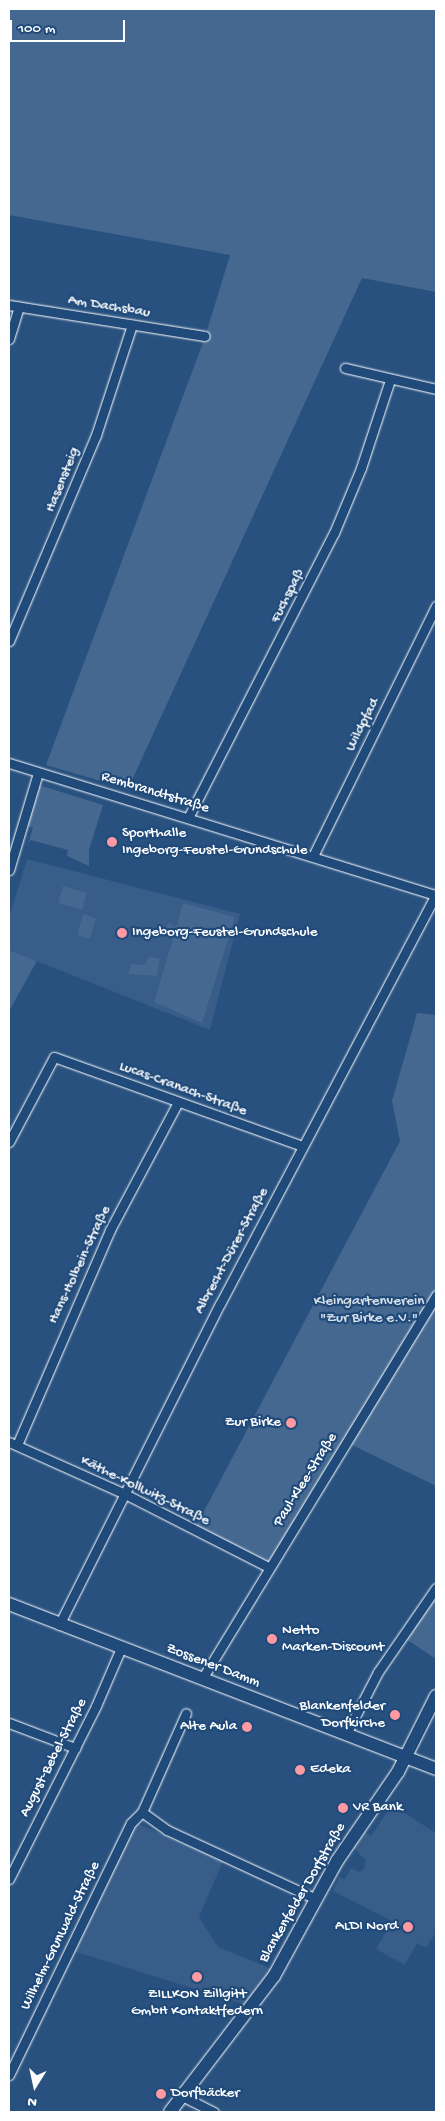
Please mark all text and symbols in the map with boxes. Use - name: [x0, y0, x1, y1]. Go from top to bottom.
- scale bar: [12, 10, 128, 42]
- text: 100 m: [18, 20, 55, 38]
- street label: Am Dachsbau: [67, 292, 151, 322]
- street label: Hasensteig: [42, 445, 84, 515]
- street label: Fuchspaß: [267, 566, 309, 626]
- street label: Wildpfad: [342, 695, 384, 755]
- street label: Rembrandtstraße: [99, 768, 211, 818]
- place label: Sporthalle Ingeborg-Feustel-Grundschule: [122, 824, 308, 859]
- marker: Sporthalle Ingeborg-Feustel-Grundschule: [106, 836, 118, 848]
- place label: Ingeborg-Feustel-Grundschule: [132, 924, 318, 942]
- marker: Ingeborg-Feustel-Grundschule: [116, 927, 128, 939]
- street label: Lucas-Cranach-Straße: [117, 1057, 249, 1121]
- street label: Albrecht-Dürer-Straße: [191, 1185, 273, 1317]
- street label: Hans-Holbein-Straße: [45, 1203, 115, 1327]
- park label: Kleingartenverein "Zur Birke e.V.": [314, 1292, 424, 1327]
- place label: Zur Birke: [225, 1414, 281, 1432]
- marker: Zur Birke: [285, 1417, 297, 1429]
- street label: Paul-Klee-Straße: [270, 1430, 342, 1530]
- street label: Käthe-Kollwitz-Straße: [77, 1452, 213, 1530]
- place label: Netto Marken-Discount: [282, 1621, 384, 1656]
- marker: Netto Marken-Discount: [266, 1633, 278, 1645]
- street label: Zossener Damm: [163, 1640, 263, 1692]
- street label: August-Bebel-Straße: [16, 1696, 92, 1820]
- place label: Blankenfelder Dorfkirche: [300, 1697, 385, 1732]
- marker: Blankenfelder Dorfkirche: [389, 1709, 401, 1721]
- place label: Alte Aula: [180, 1718, 237, 1736]
- marker: Alte Aula: [241, 1721, 253, 1733]
- place label: Edeka: [310, 1761, 351, 1779]
- marker: Edeka: [294, 1764, 306, 1776]
- place label: VR Bank: [353, 1799, 403, 1817]
- marker: VR Bank: [337, 1802, 349, 1814]
- street label: Blankenfelder Dorfstraße: [256, 1820, 350, 1966]
- street label: Wilhelm-Grunwald-Straße: [17, 1859, 105, 2013]
- place label: ALDI Nord: [335, 1918, 398, 1936]
- marker: ALDI Nord: [402, 1921, 414, 1933]
- marker: ZILLKON Zillgitt GmbH Kontaktfedern: [191, 1971, 203, 1983]
- place label: ZILLKON Zillgitt GmbH Kontaktfedern: [131, 1985, 263, 2020]
- north arrow: [10, 2061, 60, 2111]
- place label: Dorfbäcker: [171, 2085, 240, 2103]
- marker: Dorfbäcker: [155, 2088, 167, 2100]
- text: N: [26, 2092, 38, 2110]

